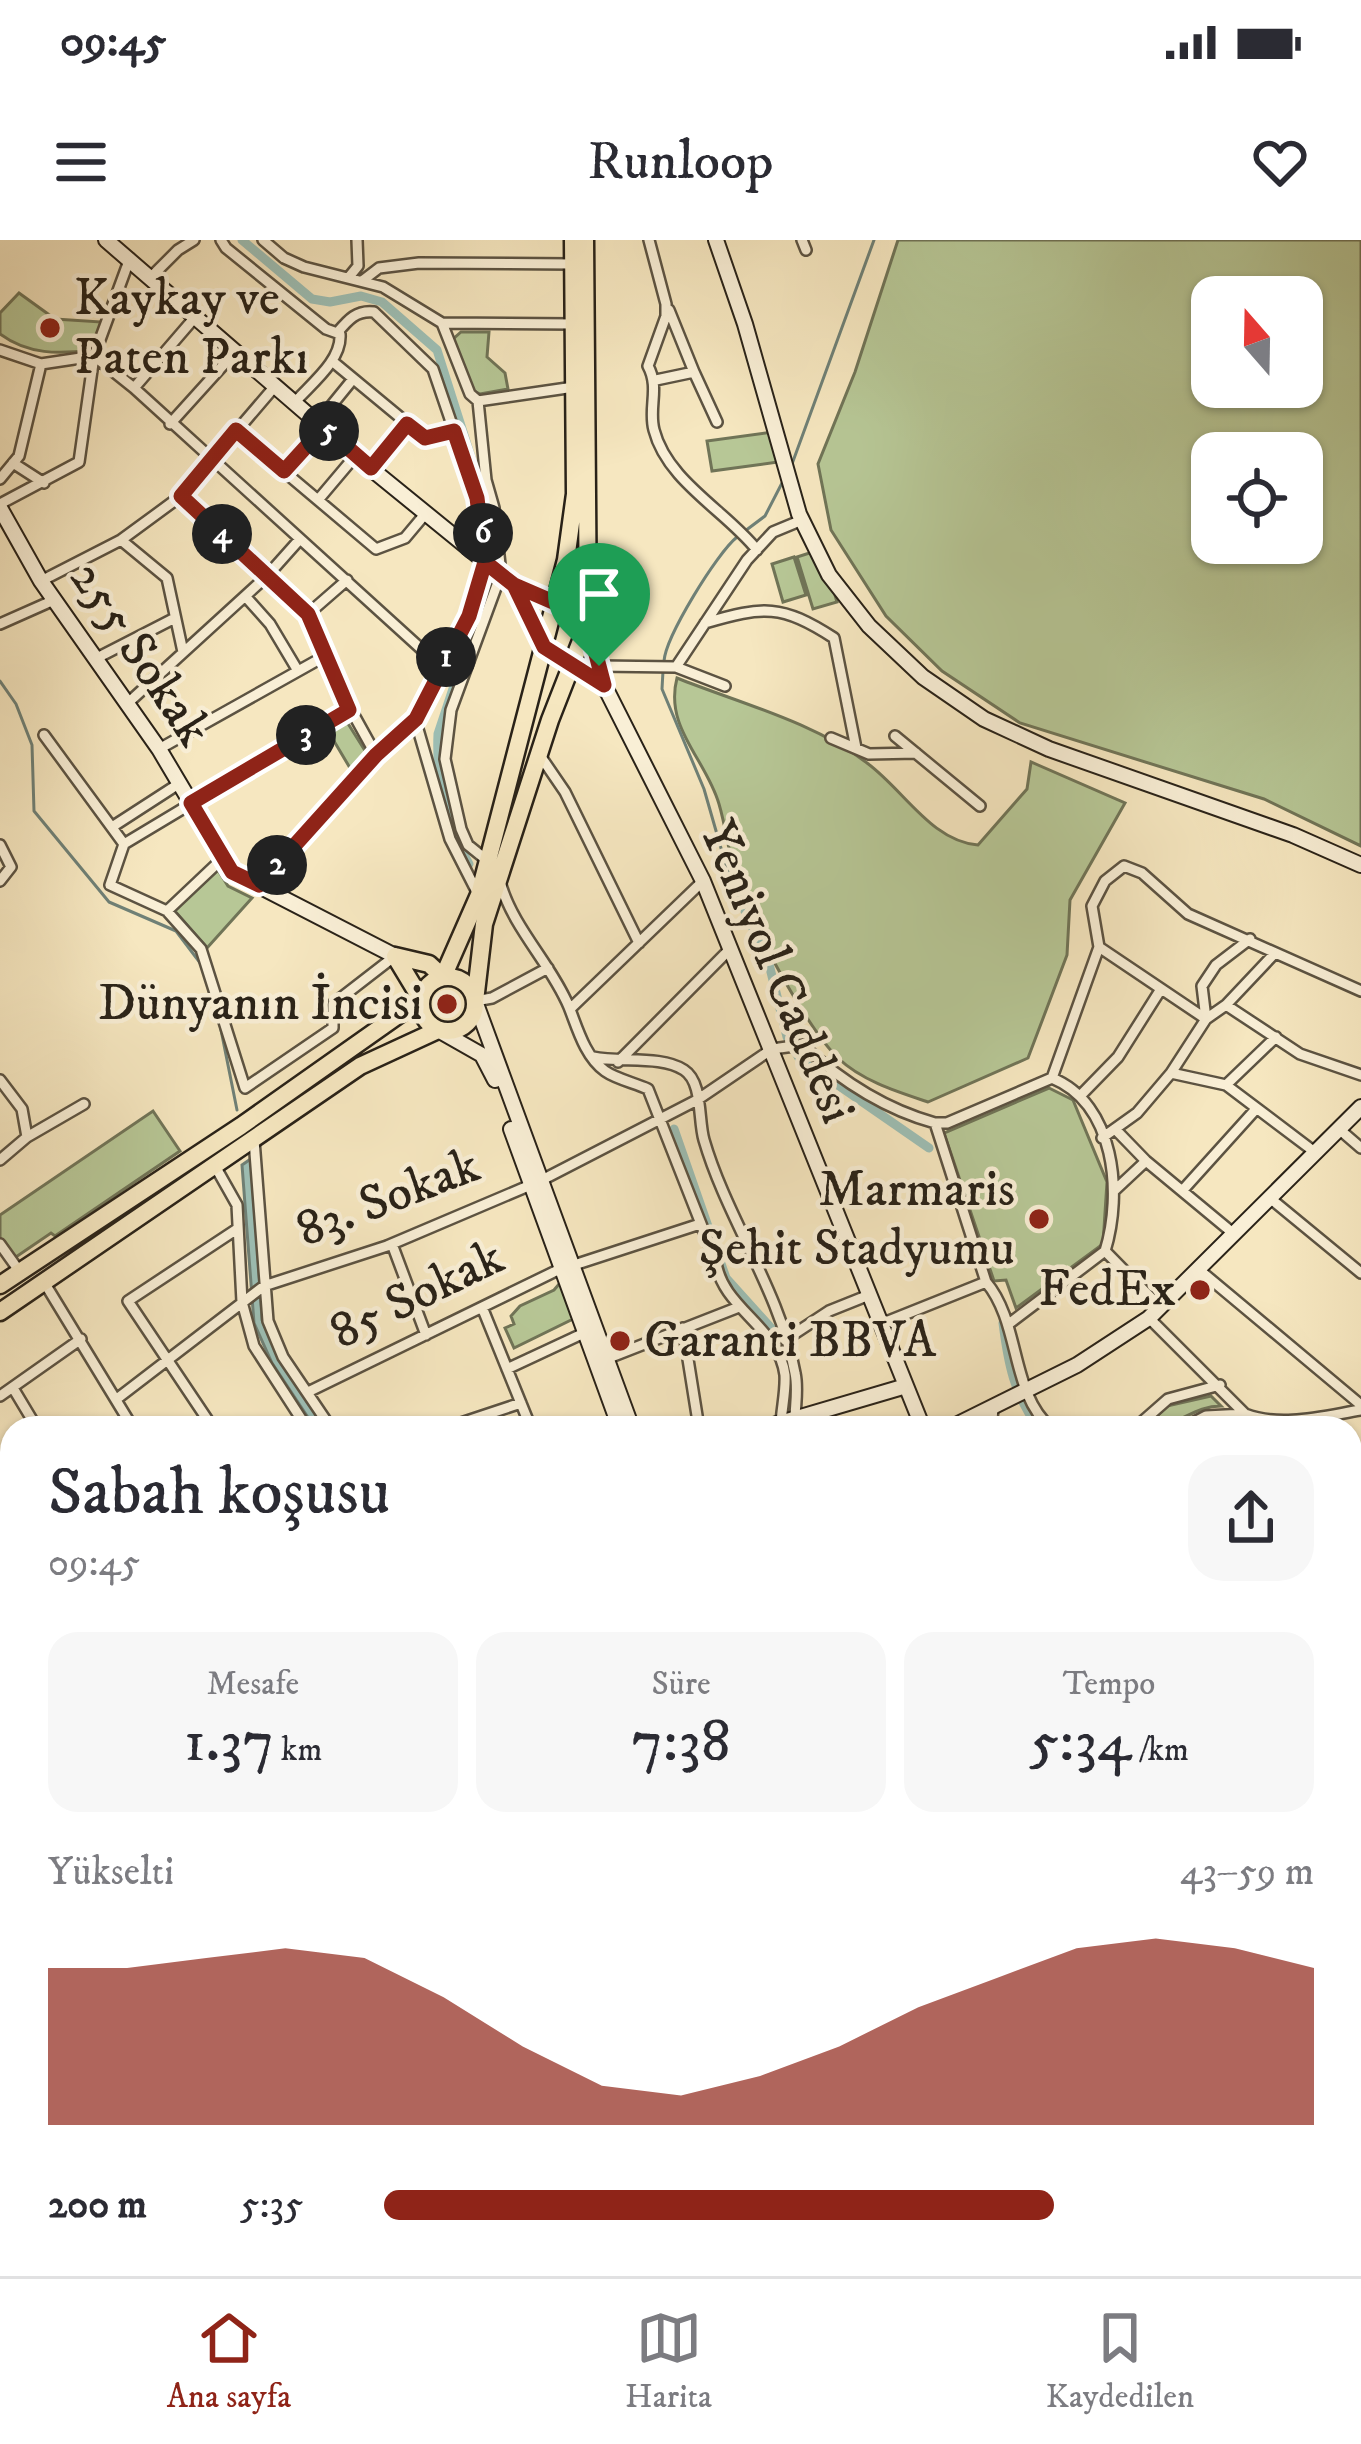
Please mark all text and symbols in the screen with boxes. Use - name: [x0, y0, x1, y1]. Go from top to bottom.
- text: 09:45: [60, 14, 166, 70]
- icon: menu: [48, 129, 114, 195]
- text: Runloop: [588, 129, 773, 196]
- icon: heart: [1247, 129, 1313, 195]
- place label: Kaykay ve Paten Parkı: [74, 267, 309, 390]
- north arrow: [1191, 276, 1323, 408]
- map controls: [1191, 276, 1323, 564]
- marker: Kaykay ve Paten Parkı: [37, 315, 63, 341]
- pin: 5: [299, 401, 359, 461]
- text: 5: [321, 410, 337, 451]
- button: locate: [1191, 432, 1323, 564]
- pin: 6: [453, 503, 513, 563]
- pin: 4: [192, 504, 252, 564]
- text: 6: [474, 512, 492, 553]
- text: 4: [213, 513, 232, 554]
- pin: [548, 543, 650, 666]
- street label: 255 Sokak: [55, 549, 225, 759]
- icon: arrive: [566, 561, 632, 627]
- pin: 1: [416, 627, 476, 687]
- text: 1: [440, 636, 452, 677]
- pin: 3: [276, 705, 336, 765]
- text: 3: [300, 714, 312, 755]
- street label: Yeniyol Caddesi: [685, 811, 869, 1133]
- pin: 2: [247, 835, 307, 895]
- text: 2: [269, 844, 285, 885]
- place label: Dünyanın İncisi: [98, 972, 423, 1036]
- marker: Dünyanın İncisi: [434, 991, 460, 1017]
- street label: 83. Sokak: [287, 1134, 489, 1262]
- place label: Marmaris Şehit Stadyumu: [699, 1158, 1015, 1281]
- marker: Marmaris Şehit Stadyumu: [1026, 1206, 1052, 1232]
- street label: 85 Sokak: [320, 1226, 514, 1364]
- place label: FedEx: [1038, 1258, 1176, 1322]
- marker: FedEx: [1187, 1277, 1213, 1303]
- place label: Garanti BBVA: [644, 1309, 937, 1373]
- marker: Garanti BBVA: [607, 1328, 633, 1354]
- text: Sabah koşusu: [48, 1453, 390, 1535]
- button: share: [1188, 1455, 1314, 1581]
- text: 09:45: [48, 1539, 140, 1588]
- text: Mesafe: [207, 1664, 299, 1705]
- text: Süre: [651, 1664, 711, 1705]
- text: Tempo: [1063, 1664, 1155, 1705]
- text: 1.37: [184, 1705, 274, 1780]
- text: 7:38: [631, 1705, 731, 1780]
- text: 5:34: [1029, 1705, 1132, 1780]
- text: km: [274, 1730, 322, 1771]
- text: /km: [1132, 1730, 1189, 1771]
- text: Yükselti: [48, 1848, 174, 1897]
- text: 43–59 m: [1180, 1848, 1314, 1897]
- text: 200 m: [48, 2181, 147, 2230]
- text: 5:35: [240, 2181, 304, 2230]
- tab: Ana sayfa: [167, 2305, 291, 2418]
- tab: Harita: [625, 2305, 712, 2418]
- tab: Kaydedilen: [1046, 2305, 1194, 2418]

